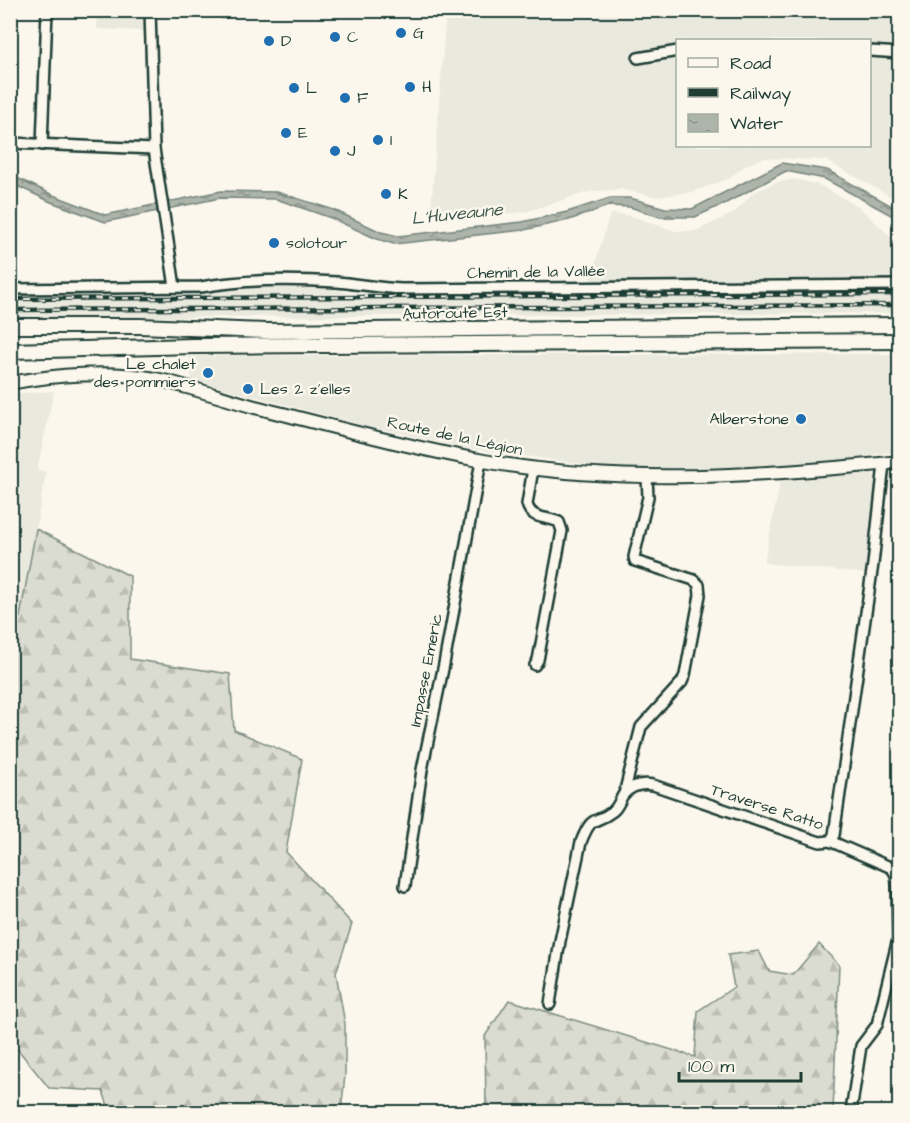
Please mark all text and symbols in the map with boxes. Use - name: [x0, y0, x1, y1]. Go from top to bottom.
- place label: G: [413, 22, 424, 44]
- place label: C: [347, 26, 358, 48]
- marker: G: [394, 26, 408, 40]
- place label: D: [281, 30, 291, 52]
- marker: C: [328, 30, 342, 44]
- marker: D: [262, 34, 276, 48]
- legend: [676, 39, 871, 147]
- text: Road: [730, 51, 771, 76]
- place label: H: [422, 76, 432, 98]
- place label: L: [306, 77, 317, 99]
- marker: H: [403, 80, 417, 94]
- marker: L: [287, 81, 301, 95]
- text: Railway: [730, 81, 791, 107]
- place label: F: [357, 87, 368, 109]
- marker: F: [338, 91, 352, 105]
- text: Water: [730, 111, 783, 136]
- place label: E: [298, 122, 308, 144]
- marker: E: [279, 126, 293, 140]
- place label: I: [390, 129, 392, 151]
- marker: I: [371, 133, 385, 147]
- place label: J: [347, 140, 356, 162]
- marker: J: [328, 144, 342, 158]
- place label: K: [398, 183, 408, 205]
- marker: K: [379, 187, 393, 201]
- water label: L'Huveaune: [410, 197, 505, 231]
- place label: solotour: [286, 232, 347, 254]
- marker: solotour: [267, 236, 281, 250]
- street label: Chemin de la Vallée: [467, 260, 606, 284]
- street label: Autoroute Est: [402, 301, 508, 325]
- place label: Le chalet des pommiers: [94, 353, 197, 393]
- marker: Le chalet des pommiers: [201, 366, 215, 380]
- place label: Les 2 z'elles: [260, 378, 351, 400]
- marker: Les 2 z'elles: [241, 382, 255, 396]
- place label: Alberstone: [710, 408, 789, 430]
- street label: Route de la Légion: [385, 411, 525, 462]
- marker: Alberstone: [794, 412, 808, 426]
- street label: Impasse Emeric: [404, 611, 448, 729]
- street label: Traverse Ratto: [708, 778, 826, 836]
- scale bar: [679, 1045, 800, 1083]
- text: 100 m: [688, 1054, 734, 1079]

